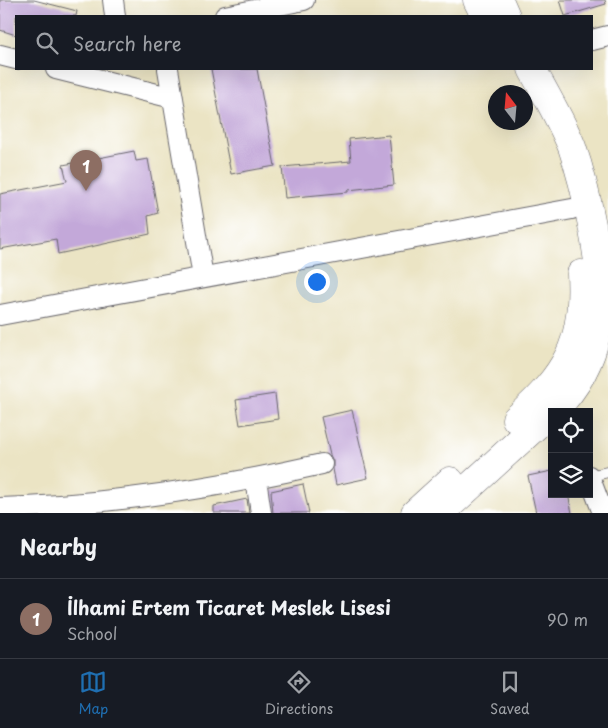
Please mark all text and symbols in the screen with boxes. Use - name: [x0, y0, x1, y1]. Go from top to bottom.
- search box: [15, 15, 593, 70]
- icon: search: [33, 29, 61, 57]
- text: Search here: [73, 29, 182, 57]
- north arrow: [488, 85, 533, 130]
- pin: 1: [70, 150, 102, 191]
- your location: [304, 269, 330, 295]
- map controls: [548, 408, 593, 498]
- button: locate: [548, 408, 593, 453]
- button: layers: [548, 453, 593, 498]
- text: Nearby: [20, 530, 97, 562]
- text: İlhami Ertem Ticaret Meslek Lisesi: [67, 593, 391, 621]
- text: 1: [32, 607, 40, 631]
- text: 90 m: [547, 607, 588, 631]
- text: School: [67, 621, 117, 645]
- tab: Map: [78, 668, 108, 719]
- tab: Directions: [265, 668, 333, 719]
- tab: Saved: [490, 668, 530, 719]

